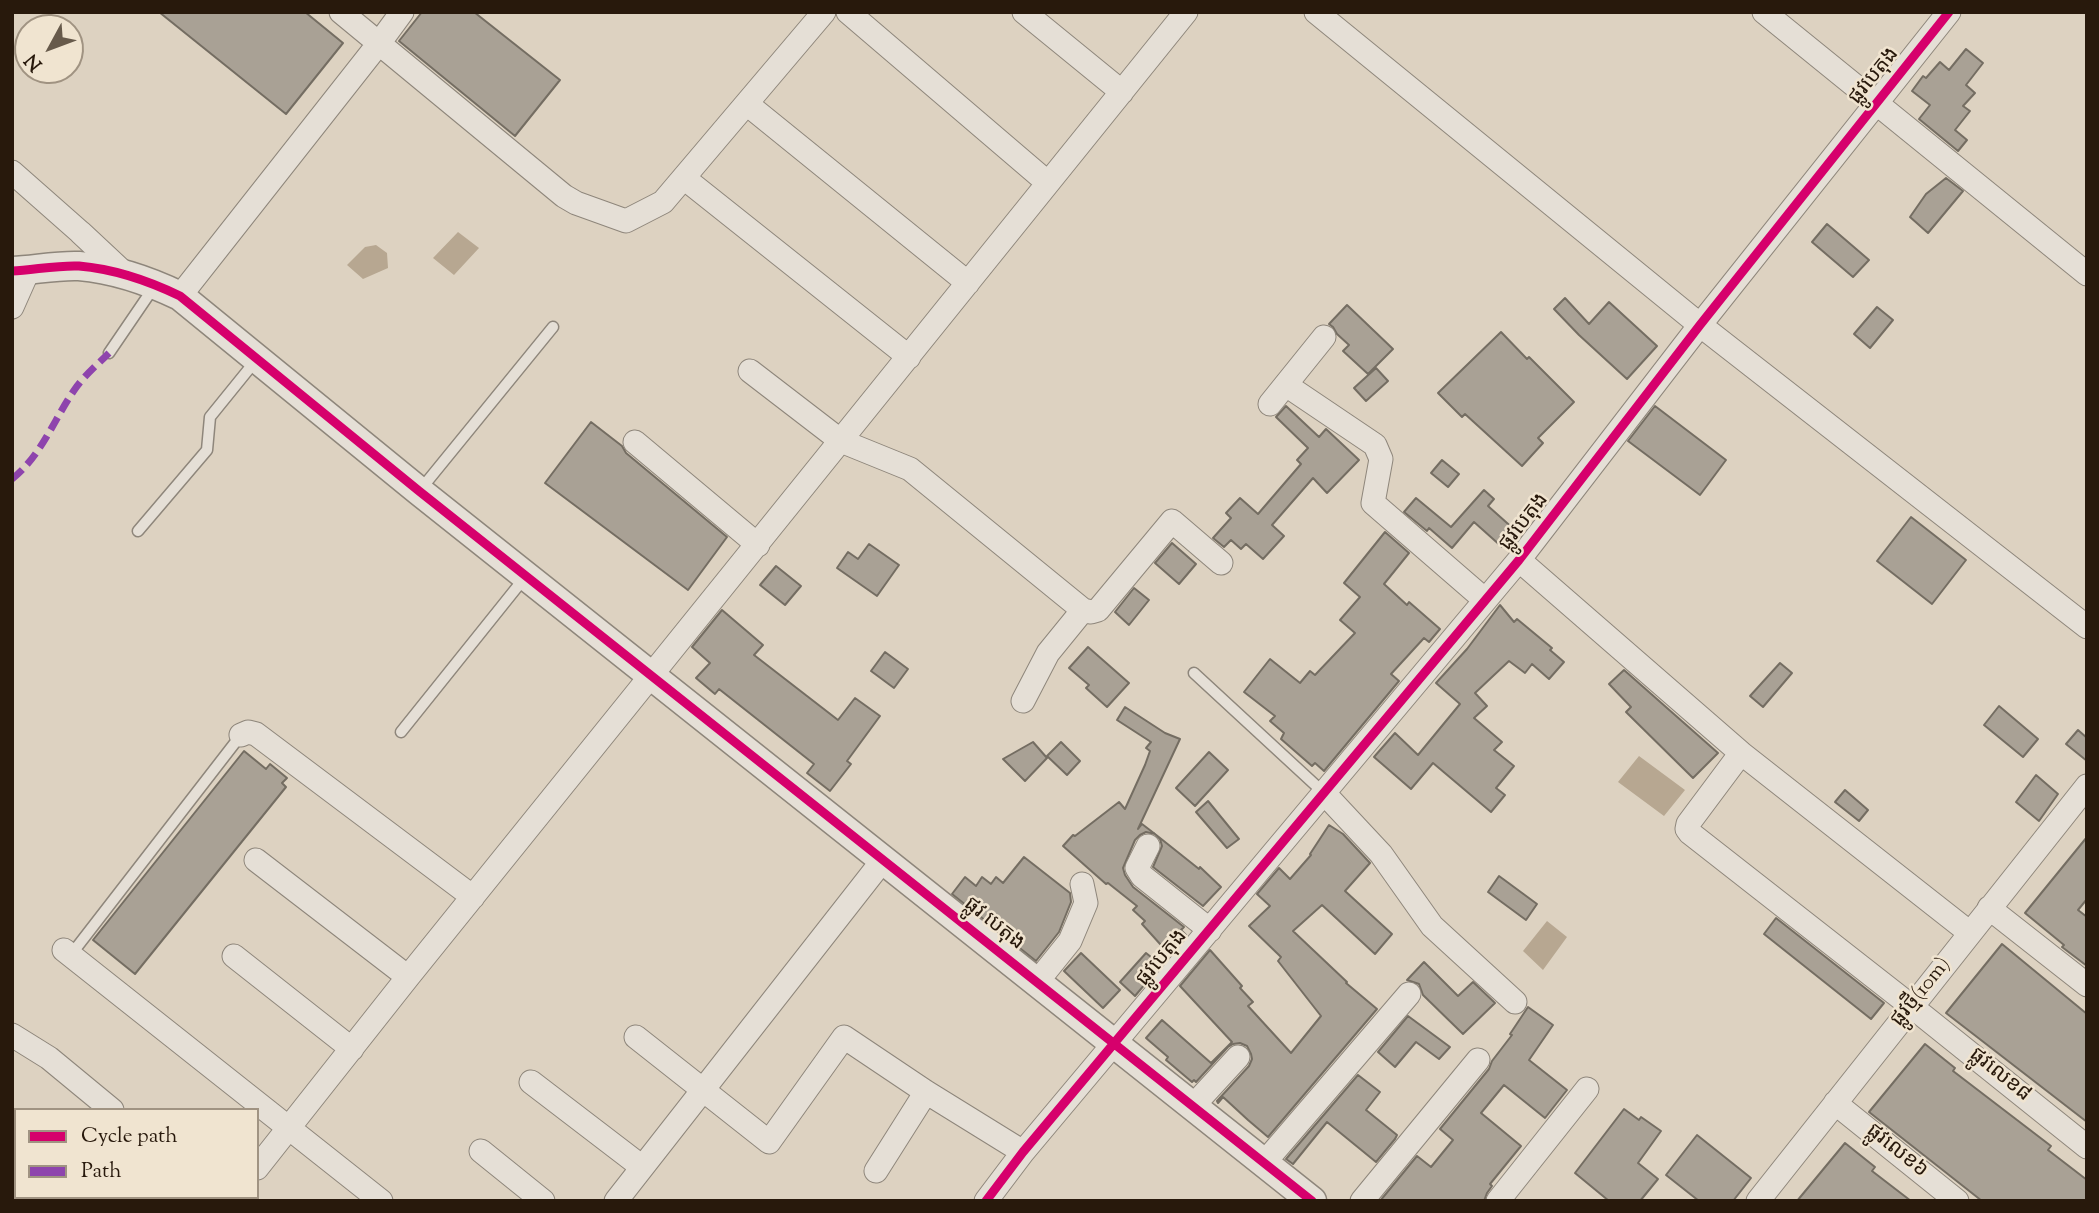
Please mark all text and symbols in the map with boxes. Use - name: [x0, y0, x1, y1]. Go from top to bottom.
- north arrow: [14, 14, 84, 84]
- street label: ផ្លូវបេតុង: [1844, 43, 1906, 111]
- text: N: [19, 47, 49, 76]
- street label: ផ្លូវបេតុង: [1495, 489, 1555, 557]
- street label: ផ្លូវ បេតុង: [958, 893, 1028, 957]
- street label: ផ្លូវបេតុង: [1132, 926, 1194, 992]
- street label: ផ្លូវថ្មី(10m): [1887, 953, 1957, 1033]
- street label: ផ្លូវលេខ៨: [1963, 1043, 2035, 1109]
- legend: [14, 1108, 259, 1199]
- street label: ផ្លូវលេខ៦: [1860, 1119, 1932, 1185]
- text: Cycle path: [81, 1122, 178, 1152]
- text: Path: [81, 1157, 122, 1187]

